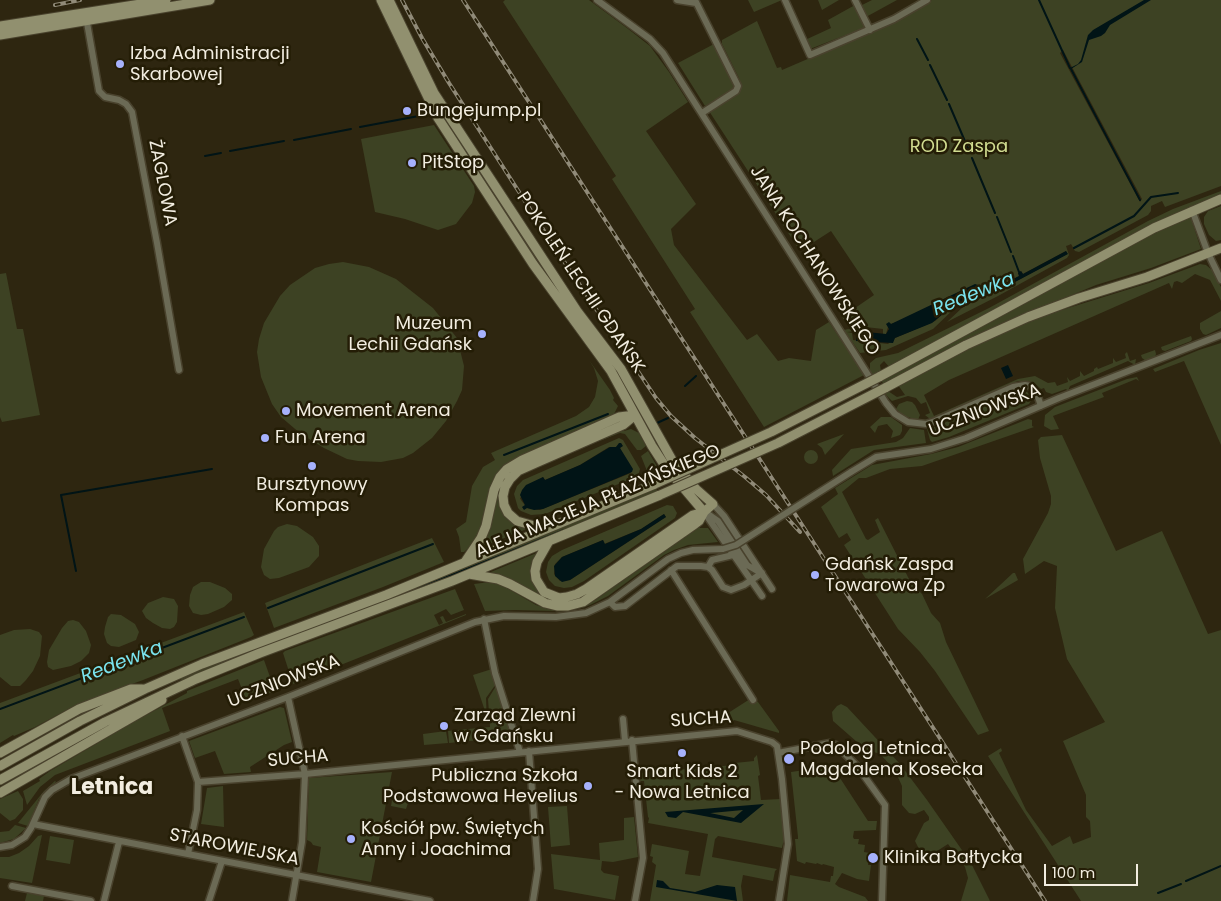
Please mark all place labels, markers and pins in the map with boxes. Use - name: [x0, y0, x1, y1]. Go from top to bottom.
- place label: Izba Administracji Skarbowej: [130, 43, 290, 86]
- marker: Izba Administracji Skarbowej: [114, 58, 126, 70]
- place label: Bungejump.pl: [417, 100, 541, 122]
- marker: Bungejump.pl: [401, 105, 413, 117]
- place label: PitStop: [422, 152, 484, 174]
- marker: PitStop: [406, 157, 418, 169]
- place label: Muzeum Lechii Gdańsk: [348, 313, 472, 356]
- marker: Muzeum Lechii Gdańsk: [476, 328, 488, 340]
- place label: Movement Arena: [296, 400, 451, 422]
- marker: Movement Arena: [280, 405, 292, 417]
- place label: Fun Arena: [275, 427, 366, 449]
- marker: Fun Arena: [259, 432, 271, 444]
- marker: Bursztynowy Kompas: [306, 460, 318, 472]
- place label: Bursztynowy Kompas: [256, 474, 368, 516]
- place label: Gdańsk Zaspa Towarowa Zp: [825, 554, 954, 596]
- marker: Gdańsk Zaspa Towarowa Zp: [809, 569, 821, 581]
- place label: Zarząd Zlewni w Gdańsku: [454, 705, 576, 748]
- marker: Zarząd Zlewni w Gdańsku: [438, 720, 450, 732]
- place label: Podolog Letnica. Magdalena Kosecka: [800, 738, 983, 781]
- marker: Smart Kids 2 - Nowa Letnica: [676, 747, 688, 759]
- marker: Podolog Letnica. Magdalena Kosecka: [782, 752, 796, 766]
- place label: Smart Kids 2 - Nowa Letnica: [614, 761, 750, 804]
- place label: Publiczna Szkoła Podstawowa Hevelius: [383, 765, 578, 808]
- marker: Publiczna Szkoła Podstawowa Hevelius: [582, 780, 594, 792]
- place label: Kościół pw. Świętych Anny i Joachima: [361, 818, 544, 861]
- marker: Kościół pw. Świętych Anny i Joachima: [345, 833, 357, 845]
- place label: Klinika Bałtycka: [884, 847, 1023, 869]
- marker: Klinika Bałtycka: [866, 851, 880, 865]

